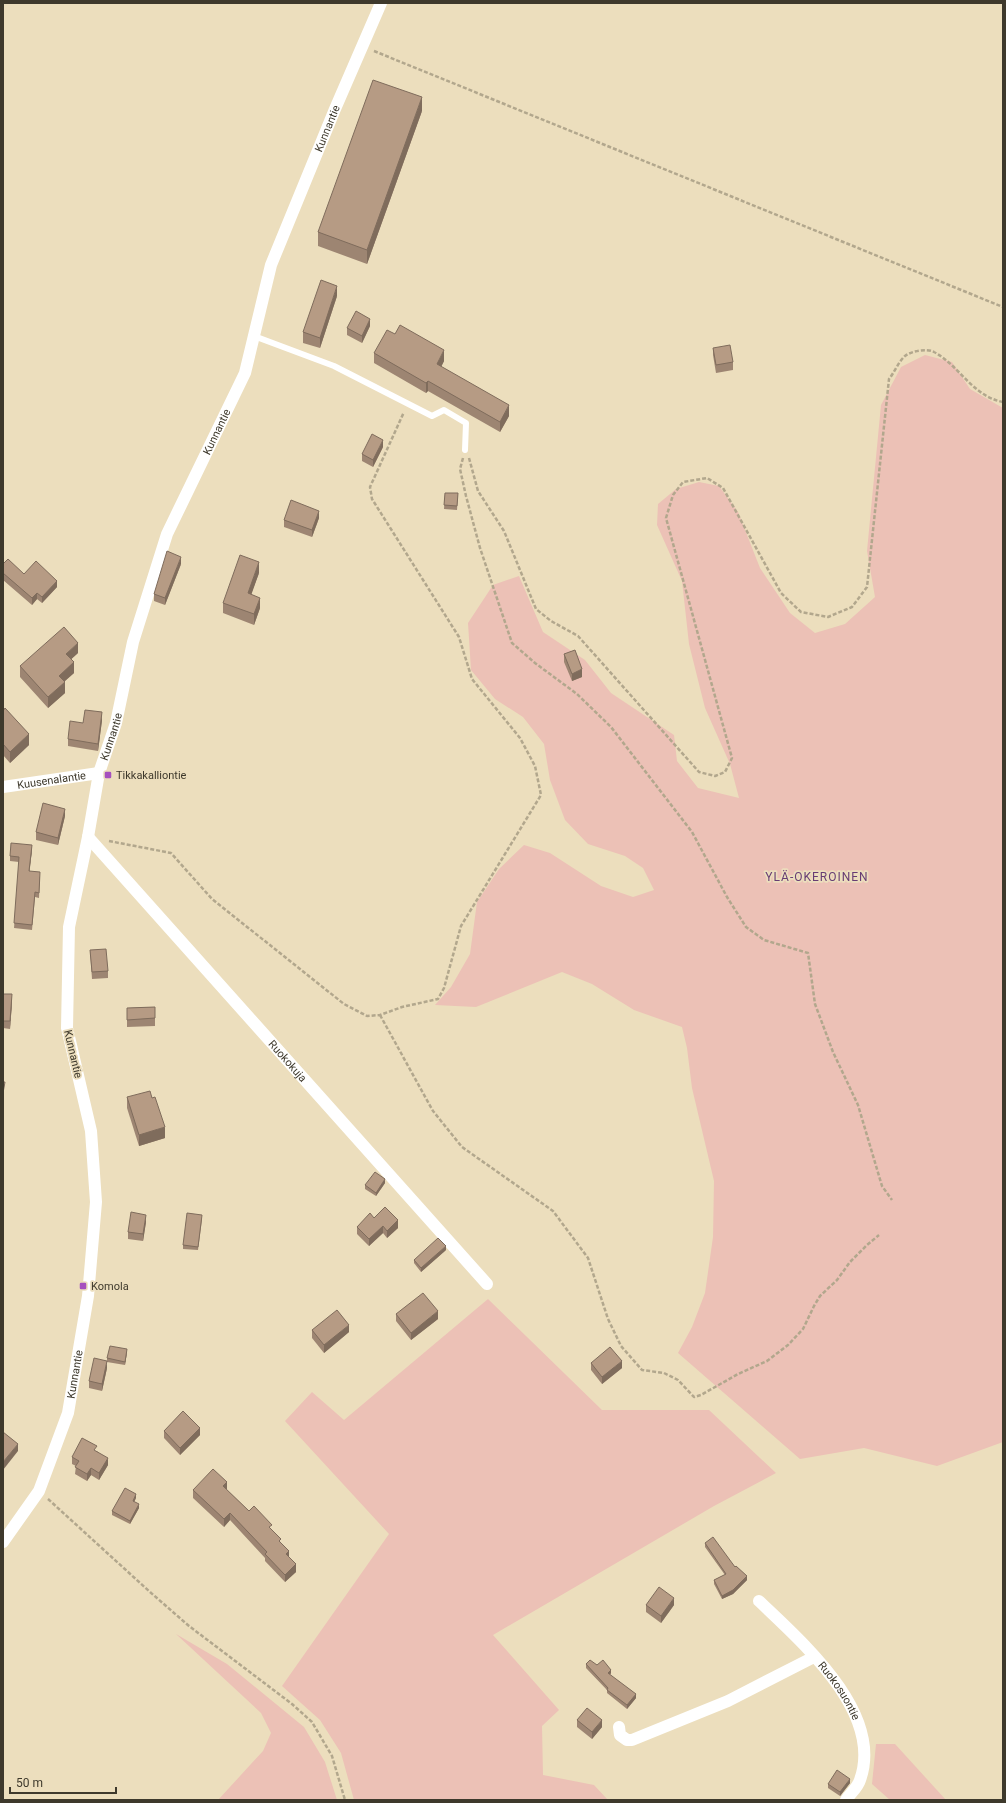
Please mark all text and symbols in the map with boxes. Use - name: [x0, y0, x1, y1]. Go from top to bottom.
- street label: Kunnantie: [312, 103, 342, 154]
- street label: Kunnantie: [200, 407, 233, 457]
- street label: Kunnantie: [97, 711, 124, 762]
- street label: Kuusenalantie: [16, 768, 87, 791]
- place label: Tikkakalliontie: [116, 769, 187, 782]
- marker: Tikkakalliontie: [103, 770, 113, 780]
- district label: YLÄ-OKEROINEN: [765, 869, 869, 884]
- street label: Kunnantie: [61, 1029, 85, 1080]
- street label: Ruokokuja: [266, 1037, 310, 1084]
- place label: Komola: [91, 1280, 129, 1293]
- marker: Komola: [78, 1281, 88, 1291]
- street label: Kunnantie: [64, 1349, 85, 1400]
- street label: Ruokosuontie: [816, 1659, 863, 1722]
- scale bar: [10, 1769, 116, 1795]
- text: 50 m: [16, 1776, 43, 1790]

